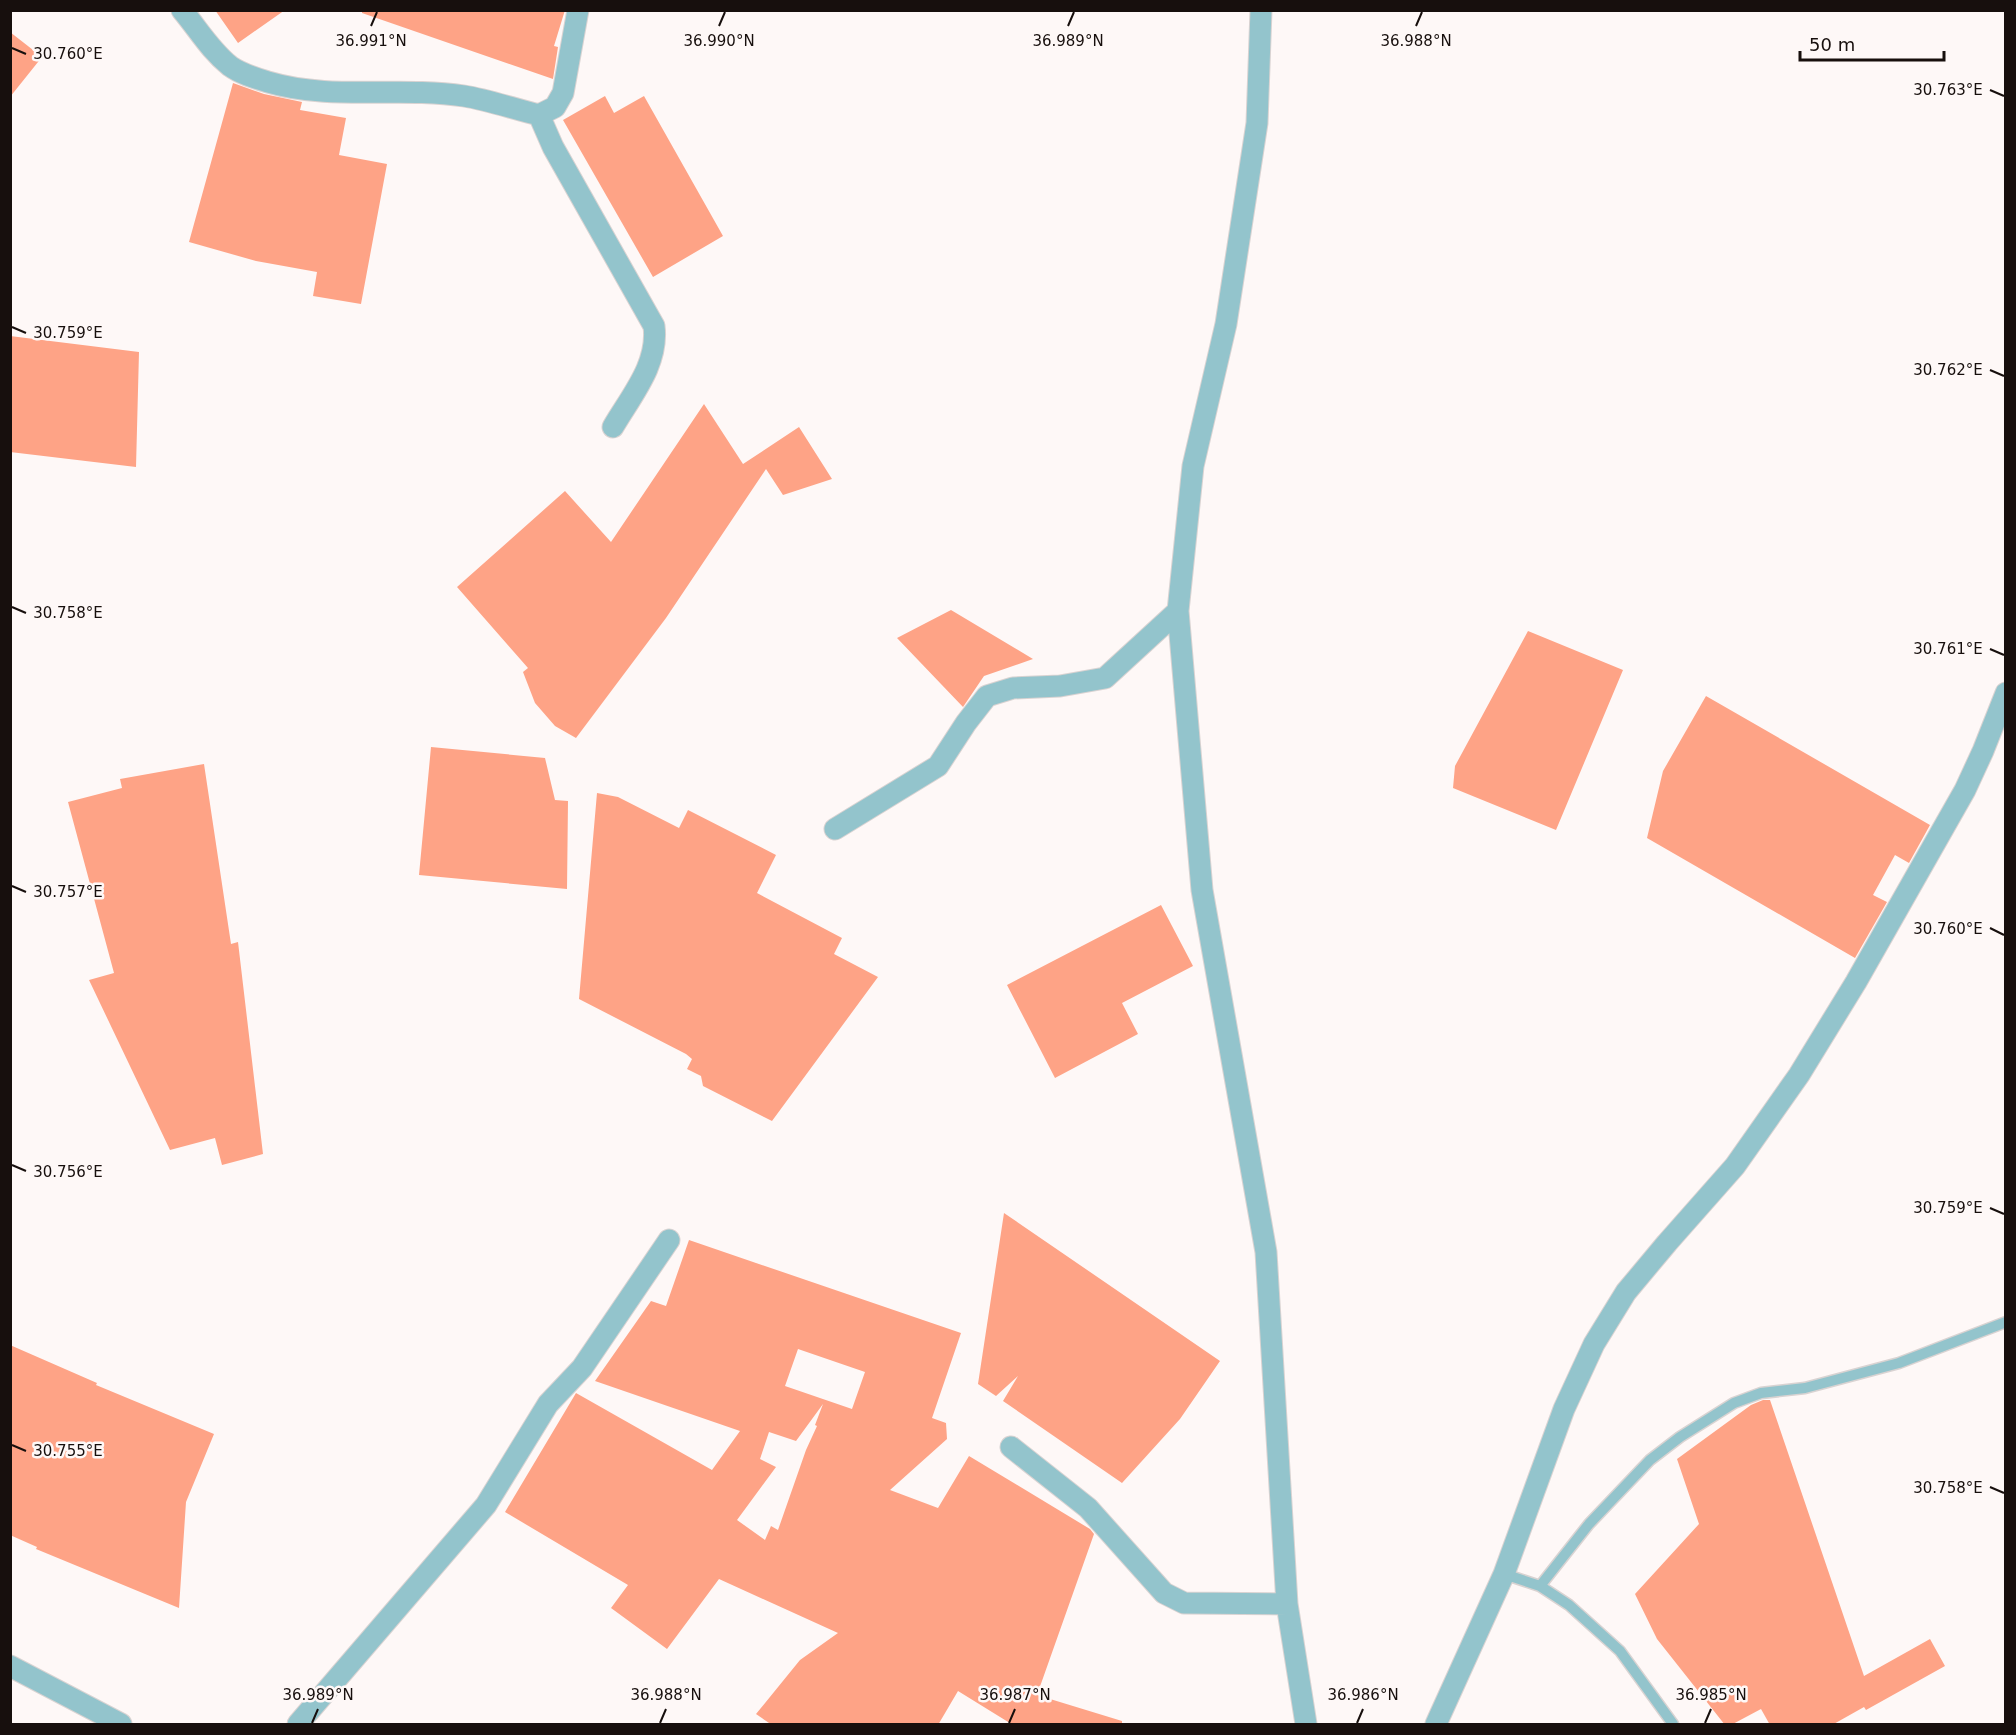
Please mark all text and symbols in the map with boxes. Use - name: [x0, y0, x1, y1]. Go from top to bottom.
- scale bar: [1800, 24, 1944, 62]
- text: 36.991°N: [335, 32, 407, 50]
- text: 36.990°N: [683, 32, 755, 50]
- text: 36.989°N: [1032, 32, 1104, 50]
- text: 36.988°N: [1380, 32, 1452, 50]
- text: 50 m: [1809, 34, 1855, 55]
- text: 30.760°E: [33, 45, 103, 63]
- text: 30.763°E: [1913, 81, 1983, 99]
- text: 30.759°E: [33, 324, 103, 342]
- text: 30.762°E: [1913, 361, 1983, 379]
- text: 30.758°E: [33, 604, 103, 622]
- text: 30.761°E: [1913, 640, 1983, 658]
- text: 30.757°E: [33, 883, 103, 901]
- text: 30.760°E: [1913, 920, 1983, 938]
- text: 30.756°E: [33, 1163, 103, 1181]
- text: 30.759°E: [1913, 1199, 1983, 1217]
- text: 30.755°E: [33, 1442, 103, 1460]
- text: 30.758°E: [1913, 1479, 1983, 1497]
- text: 36.989°N: [282, 1686, 354, 1704]
- text: 36.988°N: [630, 1686, 702, 1704]
- text: 36.987°N: [979, 1686, 1051, 1704]
- text: 36.986°N: [1327, 1686, 1399, 1704]
- text: 36.985°N: [1675, 1686, 1747, 1704]

